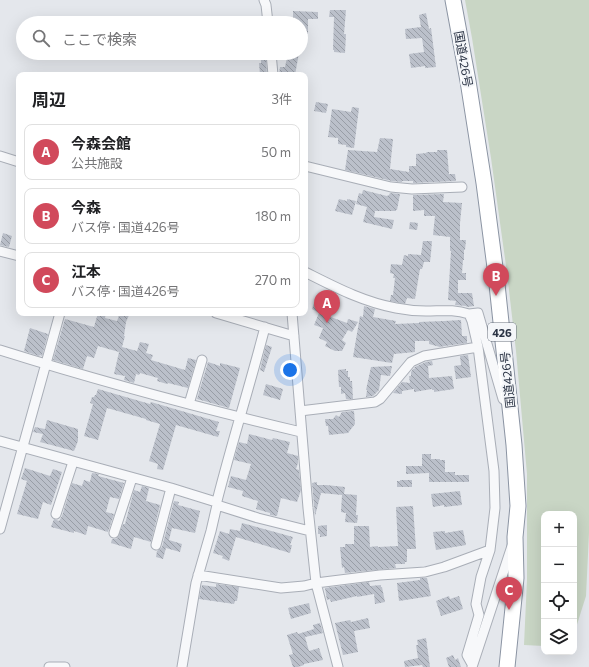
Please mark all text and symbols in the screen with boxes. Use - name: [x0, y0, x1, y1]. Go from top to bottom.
- search box: [16, 16, 308, 60]
- icon: search: [30, 27, 52, 49]
- text: ここで検索: [62, 30, 137, 48]
- street label: 国道426号: [452, 30, 476, 88]
- text: 周辺: [32, 89, 66, 110]
- text: 3件: [272, 91, 292, 107]
- text: 今森会館: [71, 134, 131, 152]
- text: A: [41, 144, 51, 160]
- text: 50 m: [261, 144, 291, 160]
- text: 公共施設: [71, 155, 123, 171]
- text: 今森: [71, 198, 101, 216]
- text: B: [42, 208, 50, 224]
- text: 180 m: [255, 208, 291, 224]
- text: バス停 · 国道426号: [71, 219, 180, 235]
- text: 江本: [71, 262, 101, 280]
- pin: B: [483, 263, 509, 296]
- text: C: [42, 272, 50, 288]
- text: 270 m: [255, 272, 291, 288]
- text: バス停 · 国道426号: [71, 283, 180, 299]
- pin: A: [314, 290, 340, 323]
- road number: 426: [488, 323, 516, 341]
- street label: 国道426号: [497, 351, 517, 409]
- your location: [280, 360, 300, 380]
- map controls: [541, 511, 577, 655]
- button: +: [541, 511, 577, 547]
- button: −: [541, 547, 577, 583]
- pin: C: [496, 577, 522, 610]
- button: locate: [541, 583, 577, 619]
- button: layers: [541, 619, 577, 655]

